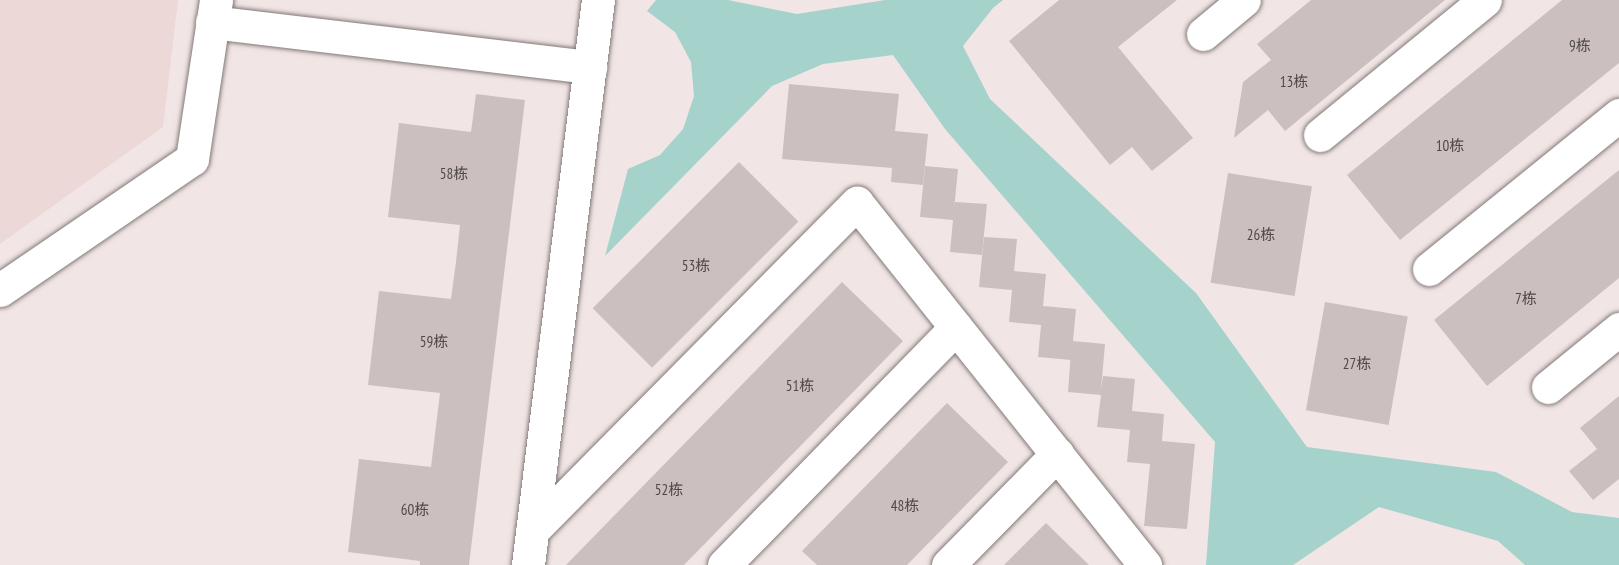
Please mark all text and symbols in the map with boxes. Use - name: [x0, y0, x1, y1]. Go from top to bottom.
- house number: 9栋: [1569, 37, 1591, 55]
- house number: 13栋: [1280, 73, 1308, 91]
- house number: 10栋: [1436, 137, 1464, 155]
- house number: 58栋: [440, 165, 468, 183]
- house number: 26栋: [1247, 226, 1275, 244]
- house number: 53栋: [682, 257, 710, 275]
- house number: 7栋: [1515, 290, 1537, 308]
- house number: 59栋: [420, 333, 448, 351]
- house number: 27栋: [1343, 355, 1371, 373]
- house number: 51栋: [786, 377, 814, 395]
- house number: 52栋: [655, 481, 683, 499]
- house number: 48栋: [891, 497, 919, 515]
- house number: 60栋: [401, 501, 429, 519]

